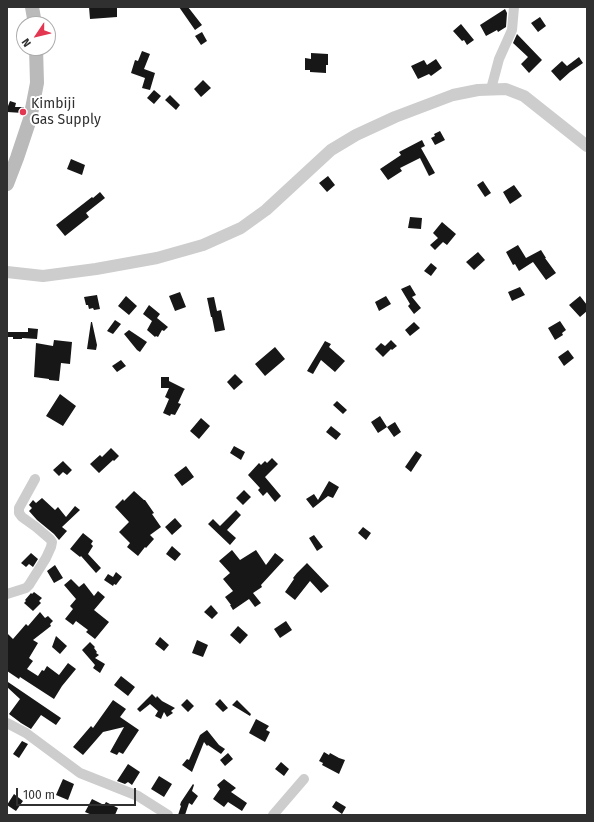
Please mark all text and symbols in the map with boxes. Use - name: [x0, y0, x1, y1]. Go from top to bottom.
- north arrow: [16, 16, 56, 56]
- text: N: [19, 36, 34, 49]
- place label: Kimbiji Gas Supply: [31, 96, 101, 128]
- marker: Kimbiji Gas Supply: [18, 107, 28, 117]
- scale bar: [18, 780, 138, 806]
- text: 100 m: [23, 788, 55, 802]

